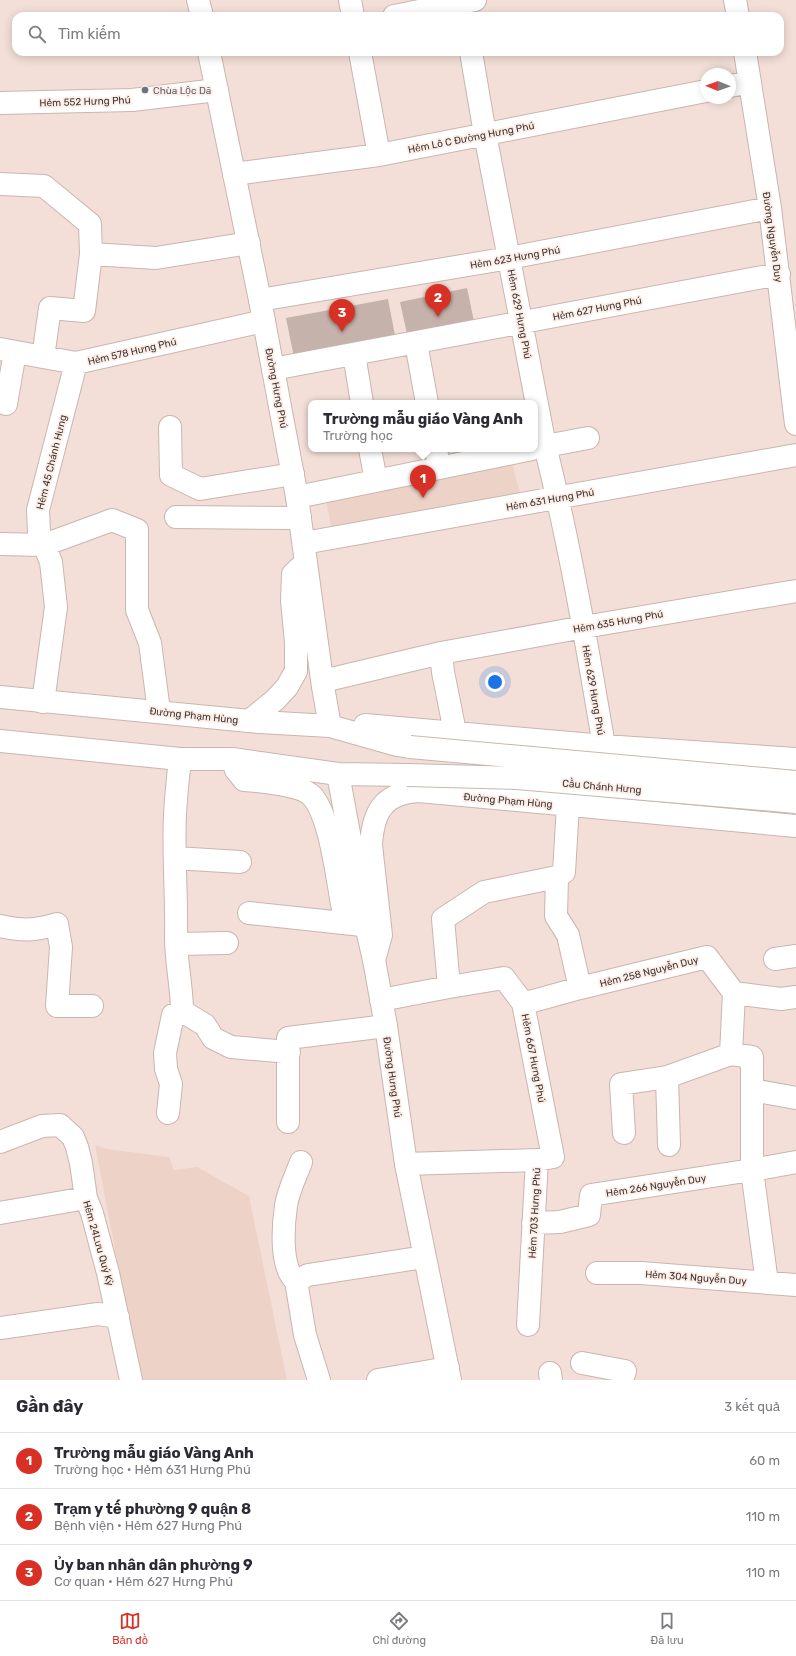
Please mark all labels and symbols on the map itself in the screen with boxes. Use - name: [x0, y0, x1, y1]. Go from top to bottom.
- north arrow: [700, 68, 736, 104]
- marker: Chùa Lộc Dã: [140, 85, 150, 95]
- place label: Chùa Lộc Dã: [153, 85, 211, 97]
- street label: Hẻm 552 Hưng Phú: [39, 94, 131, 110]
- street label: Hẻm Lô C Đường Hưng Phú: [407, 120, 535, 156]
- street label: Đường Nguyễn Duy: [760, 191, 784, 284]
- street label: Hẻm 623 Hưng Phú: [469, 244, 561, 272]
- street label: Hẻm 629 Hưng Phú: [504, 268, 534, 360]
- pin: 2: [425, 284, 451, 317]
- street label: Hẻm 627 Hưng Phú: [552, 294, 643, 323]
- pin: 3: [329, 299, 355, 332]
- street label: Hẻm 578 Hưng Phú: [87, 336, 178, 368]
- street label: Đường Hưng Phú: [262, 347, 290, 429]
- street label: Hẻm 45 Chánh Hưng: [34, 414, 70, 511]
- pin: 1: [410, 465, 436, 498]
- street label: Hẻm 631 Hưng Phú: [505, 486, 595, 514]
- street label: Hẻm 635 Hưng Phú: [572, 608, 664, 636]
- street label: Hẻm 629 Hưng Phú: [579, 644, 607, 736]
- your location: [485, 672, 505, 692]
- street label: Đường Phạm Hùng: [149, 705, 239, 727]
- street label: Cầu Chánh Hưng: [562, 776, 642, 796]
- street label: Đường Phạm Hùng: [463, 791, 553, 811]
- street label: Hẻm 258 Nguyễn Duy: [599, 954, 700, 990]
- street label: Hẻm 667 Hưng Phú: [519, 1013, 548, 1104]
- street label: Đường Hưng Phú: [380, 1036, 404, 1118]
- street label: Hẻm 703 Hưng Phú: [527, 1167, 543, 1259]
- street label: Hẻm 266 Nguyễn Duy: [605, 1172, 708, 1200]
- street label: Hẻm 24Lưu Quý Kỳ: [80, 1199, 116, 1288]
- street label: Hẻm 304 Nguyễn Duy: [645, 1268, 748, 1288]

